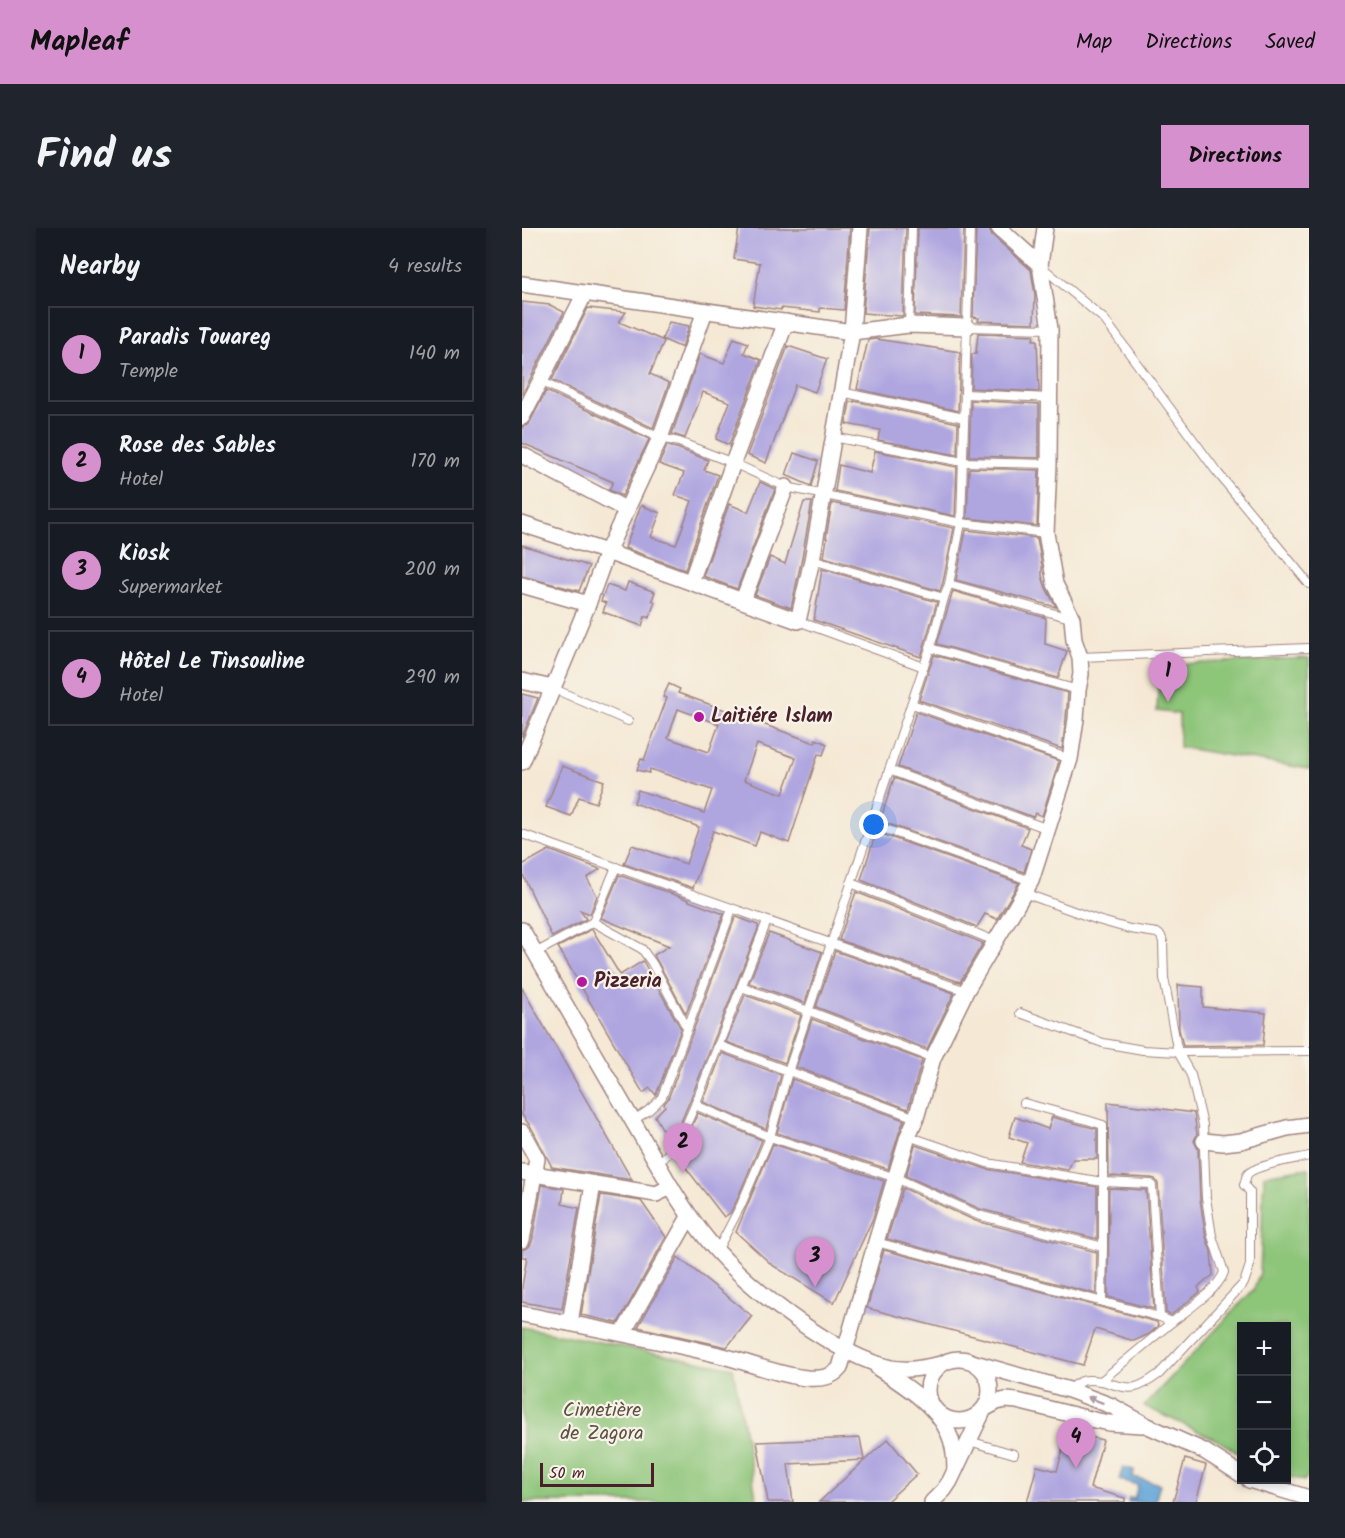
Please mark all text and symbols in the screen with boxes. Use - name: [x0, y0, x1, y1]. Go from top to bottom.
- text: Mapleaf: [30, 20, 128, 65]
- text: Map: [1076, 26, 1112, 59]
- text: Directions: [1145, 26, 1232, 59]
- text: Saved: [1265, 26, 1315, 59]
- text: Find us: [36, 123, 172, 190]
- button: Directions: [1161, 125, 1309, 188]
- text: Nearby: [60, 246, 140, 288]
- text: 4 results: [388, 251, 462, 283]
- text: Paradis Touareg: [119, 321, 271, 356]
- text: 1: [78, 338, 85, 370]
- text: 140 m: [409, 338, 460, 370]
- text: Temple: [119, 356, 178, 388]
- text: Rose des Sables: [119, 429, 276, 464]
- text: 2: [76, 446, 87, 478]
- text: 170 m: [411, 446, 460, 478]
- text: Hotel: [119, 464, 163, 496]
- text: Kiosk: [119, 537, 169, 572]
- text: 3: [76, 554, 87, 586]
- text: 200 m: [404, 554, 460, 586]
- text: Supermarket: [119, 572, 222, 604]
- text: Hôtel Le Tinsouline: [119, 645, 305, 680]
- pin: 1: [1148, 652, 1188, 702]
- text: 4: [76, 662, 87, 694]
- text: 290 m: [405, 662, 460, 694]
- text: Hotel: [119, 680, 163, 712]
- place label: Laitiére Islam: [711, 701, 833, 733]
- marker: Laitiére Islam: [692, 710, 706, 724]
- your location: [859, 810, 888, 839]
- place label: Pizzeria: [594, 966, 662, 998]
- marker: Pizzeria: [575, 975, 589, 989]
- pin: 2: [664, 1124, 702, 1173]
- pin: 3: [796, 1238, 834, 1287]
- map controls: [1237, 1322, 1291, 1484]
- button: +: [1237, 1322, 1291, 1376]
- button: −: [1237, 1376, 1291, 1430]
- park label: Cimetière de Zagora: [560, 1395, 644, 1450]
- one-way arrow: [1086, 1395, 1104, 1405]
- pin: 4: [1056, 1418, 1096, 1468]
- button: locate: [1237, 1430, 1291, 1484]
- scale bar: [540, 1460, 654, 1488]
- text: 50 m: [549, 1461, 585, 1486]

